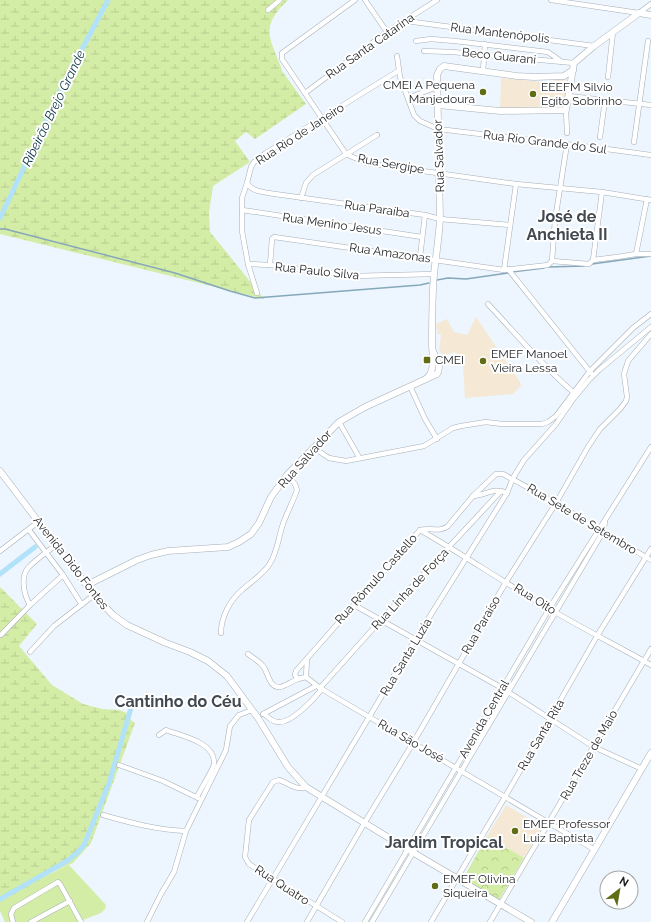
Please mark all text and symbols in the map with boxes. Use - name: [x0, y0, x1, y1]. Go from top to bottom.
- street label: Rua Santa Catarina: [323, 10, 417, 82]
- street label: Rua Mantenópolis: [450, 20, 551, 46]
- street label: Beco Guarani: [461, 45, 537, 67]
- water label: Ribeirão Brejo Grande: [19, 48, 88, 169]
- place label: CMEI A Pequena Manjedoura: [383, 78, 475, 106]
- place label: EEEFM Silvio Egito Sobrinho: [541, 80, 622, 108]
- marker: CMEI A Pequena Manjedoura: [478, 87, 488, 97]
- marker: EEEFM Silvio Egito Sobrinho: [528, 89, 538, 99]
- street label: Rua Rio de Janeiro: [253, 100, 347, 168]
- street label: Rua Salvador: [431, 119, 447, 193]
- street label: Rua Rio Grande do Sul: [482, 127, 608, 157]
- street label: Rua Sergipe: [357, 151, 425, 177]
- street label: Rua Paraíba: [343, 197, 411, 221]
- district label: José de Anchieta II: [526, 207, 608, 244]
- street label: Rua Menino Jesus: [282, 210, 383, 238]
- street label: Rua Amazonas: [348, 240, 432, 266]
- street label: Rua Paulo Silva: [274, 260, 360, 282]
- place label: EMEF Manoel Vieira Lessa: [491, 347, 568, 375]
- place label: CMEI: [435, 353, 464, 367]
- marker: CMEI: [422, 355, 432, 365]
- marker: EMEF Manoel Vieira Lessa: [478, 356, 488, 366]
- street label: Rua Salvador: [275, 427, 335, 491]
- street label: Rua Sete de Setembro: [525, 481, 639, 557]
- street label: Avenida Dido Fontes: [30, 514, 112, 612]
- street label: Rua Rômulo Castello: [332, 531, 420, 627]
- street label: Rua Linha de Força: [369, 545, 451, 633]
- street label: Rua Oito: [511, 581, 559, 617]
- street label: Rua Paraíso: [459, 593, 503, 657]
- street label: Rua Santa Luzia: [377, 616, 435, 698]
- street label: Avenida Central: [456, 677, 512, 761]
- district label: Cantinho do Céu: [114, 692, 242, 711]
- street label: Rua Santa Rita: [515, 697, 567, 773]
- street label: Rua Treze de Maio: [558, 708, 620, 802]
- street label: Rua São José: [376, 716, 446, 766]
- place label: EMEF Professor Luiz Baptista: [523, 817, 611, 845]
- marker: EMEF Professor Luiz Baptista: [510, 826, 520, 836]
- district label: Jardim Tropical: [385, 833, 504, 852]
- street label: Rua Quatro: [252, 862, 312, 908]
- north arrow: [599, 870, 639, 910]
- place label: EMEF Olivina Siqueira: [443, 872, 515, 900]
- text: N: [617, 874, 631, 890]
- marker: EMEF Olivina Siqueira: [430, 881, 440, 891]

